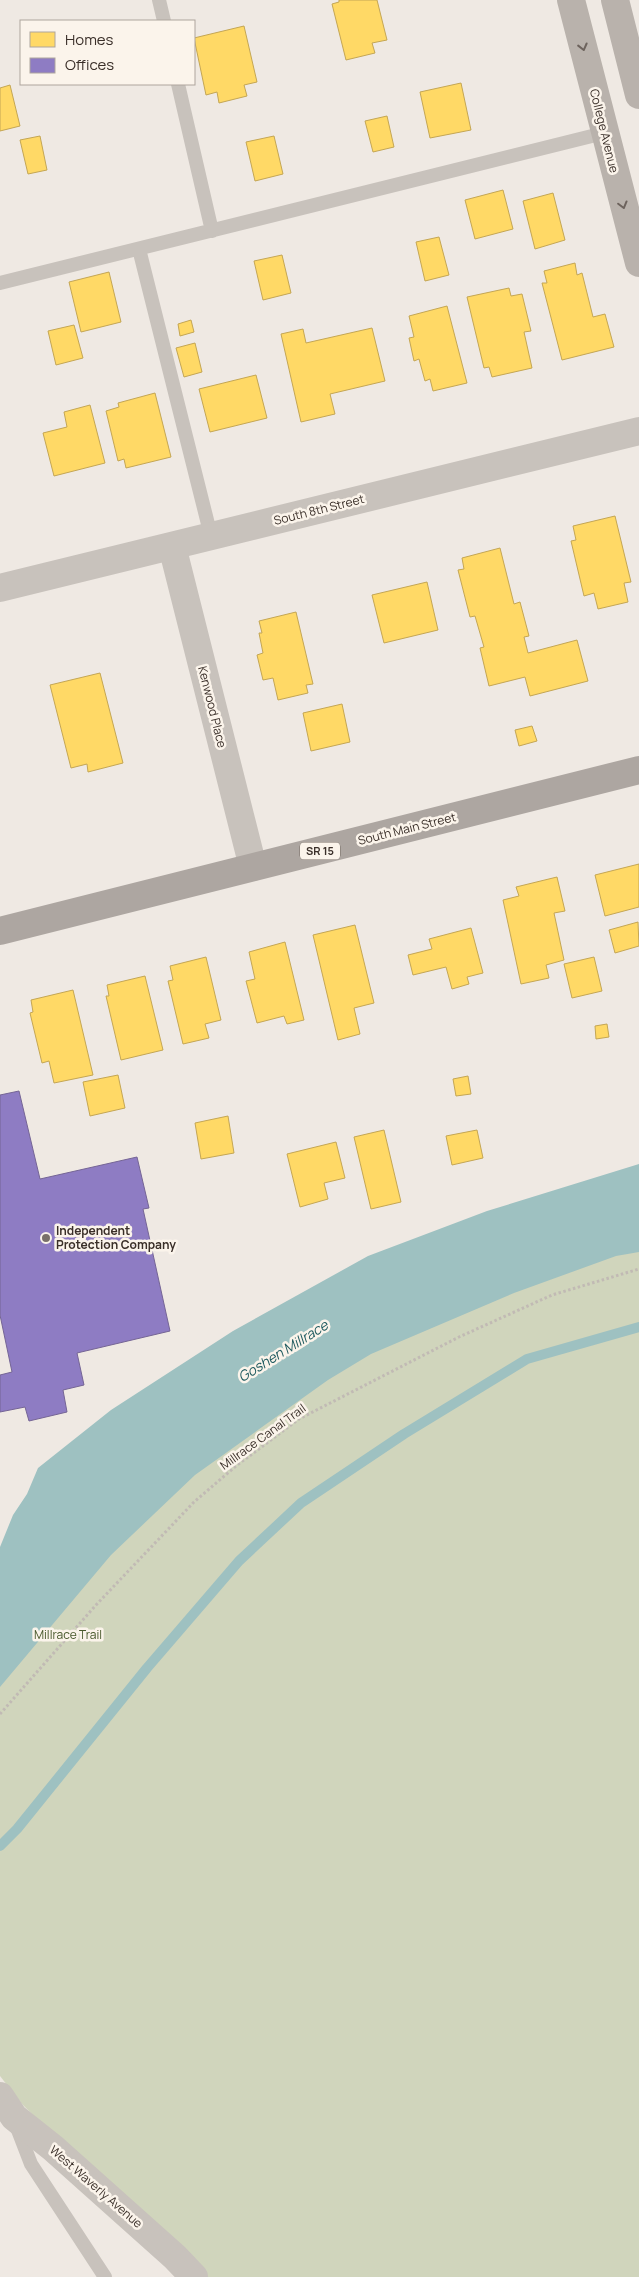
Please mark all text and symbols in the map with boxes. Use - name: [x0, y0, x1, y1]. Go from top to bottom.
- legend: [20, 20, 195, 85]
- text: Homes: [65, 29, 114, 50]
- one-way arrow: [577, 43, 588, 52]
- text: Offices: [65, 54, 114, 75]
- street label: College Avenue: [586, 87, 623, 175]
- one-way arrow: [618, 200, 628, 208]
- street label: South 8th Street: [272, 490, 366, 529]
- street label: Kenwood Place: [194, 664, 231, 749]
- street label: South Main Street: [356, 808, 458, 849]
- road number: SR 15: [300, 842, 340, 859]
- place label: Independent Protection Company: [56, 1222, 176, 1253]
- marker: Independent Protection Company: [40, 1232, 52, 1244]
- water label: Goshen Millrace: [234, 1315, 332, 1386]
- street label: Millrace Canal Trail: [216, 1400, 309, 1474]
- park label: Millrace Trail: [34, 1626, 102, 1643]
- street label: West Waverly Avenue: [46, 2142, 146, 2232]

